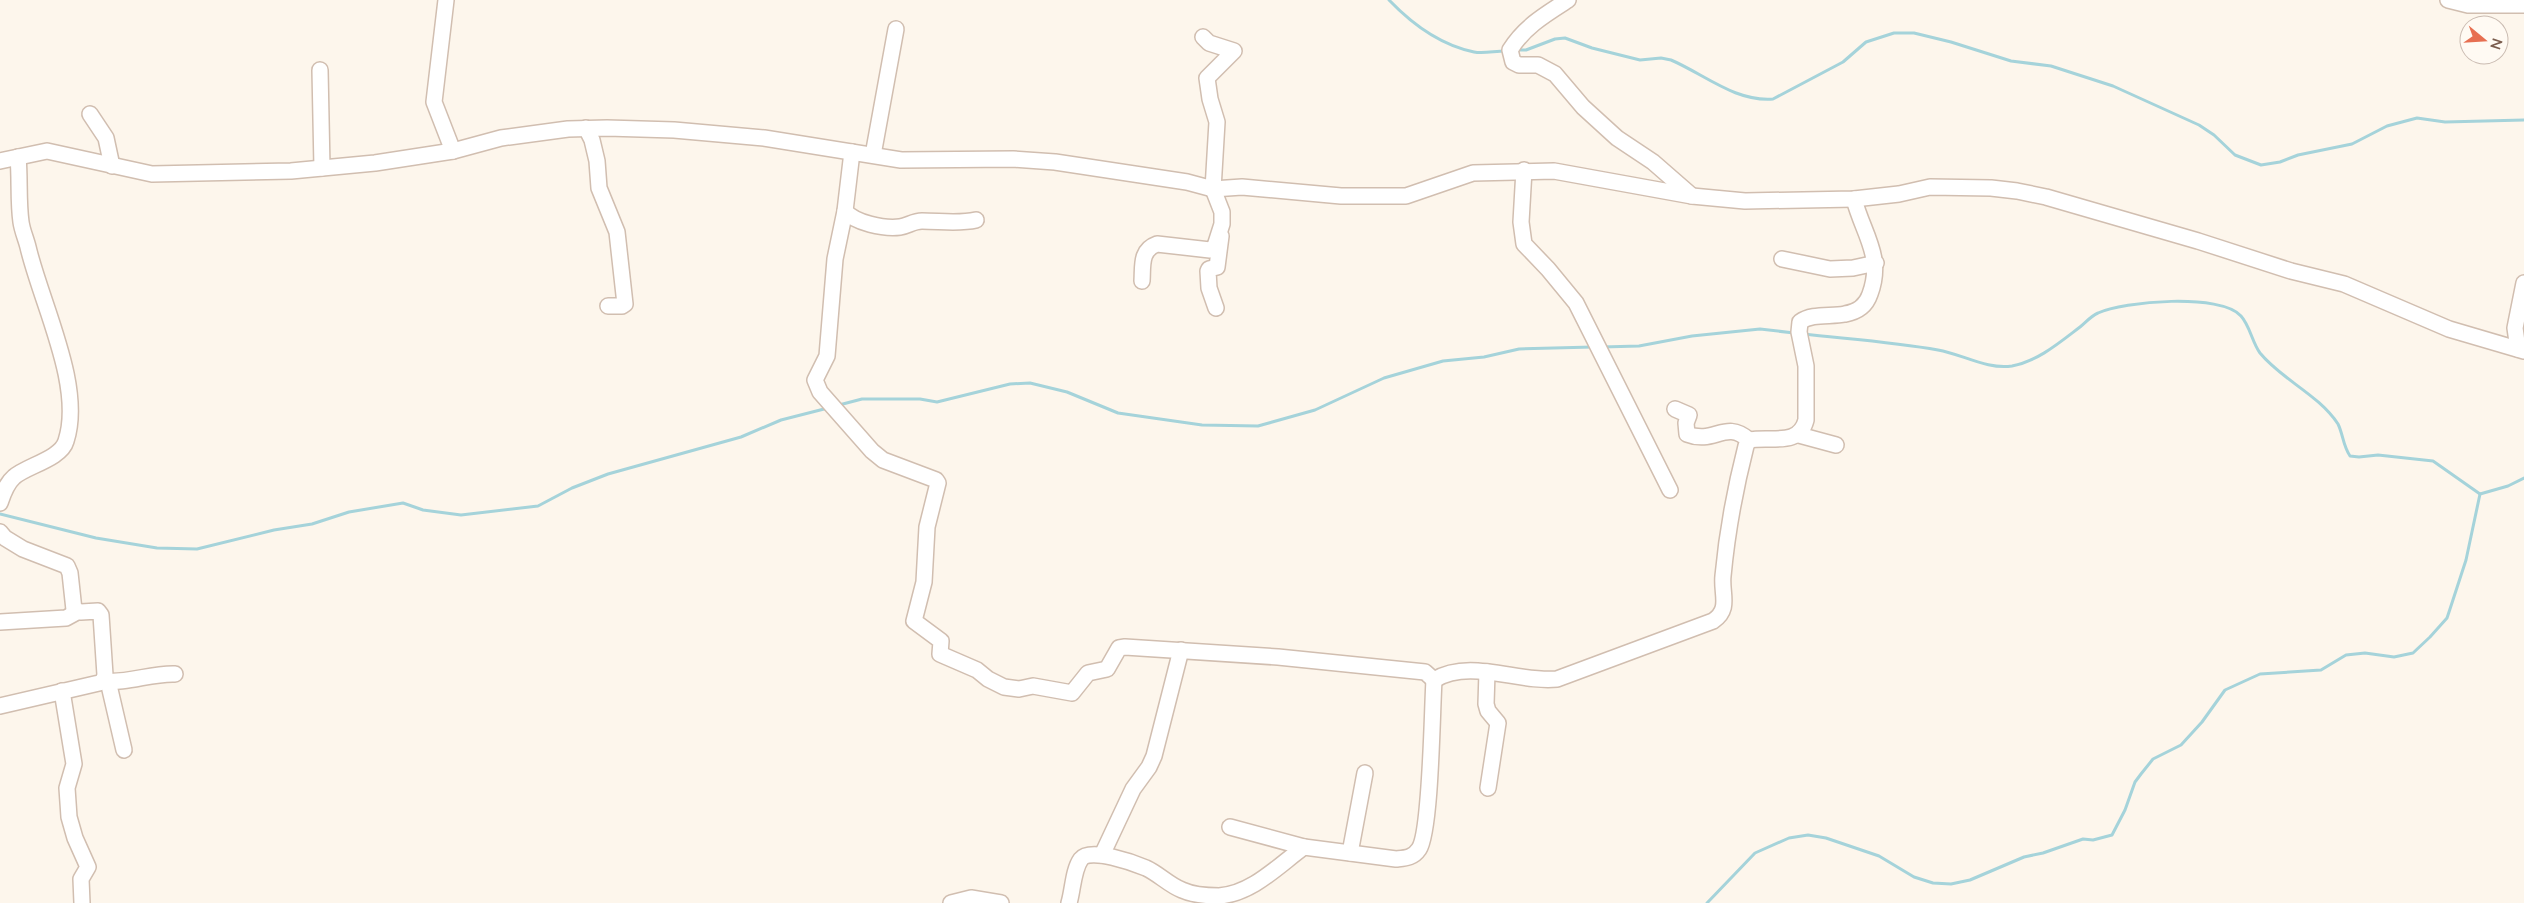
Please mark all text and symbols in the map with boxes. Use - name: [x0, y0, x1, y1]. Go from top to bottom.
- north arrow: [2459, 15, 2509, 65]
- text: N: [2487, 36, 2507, 52]

